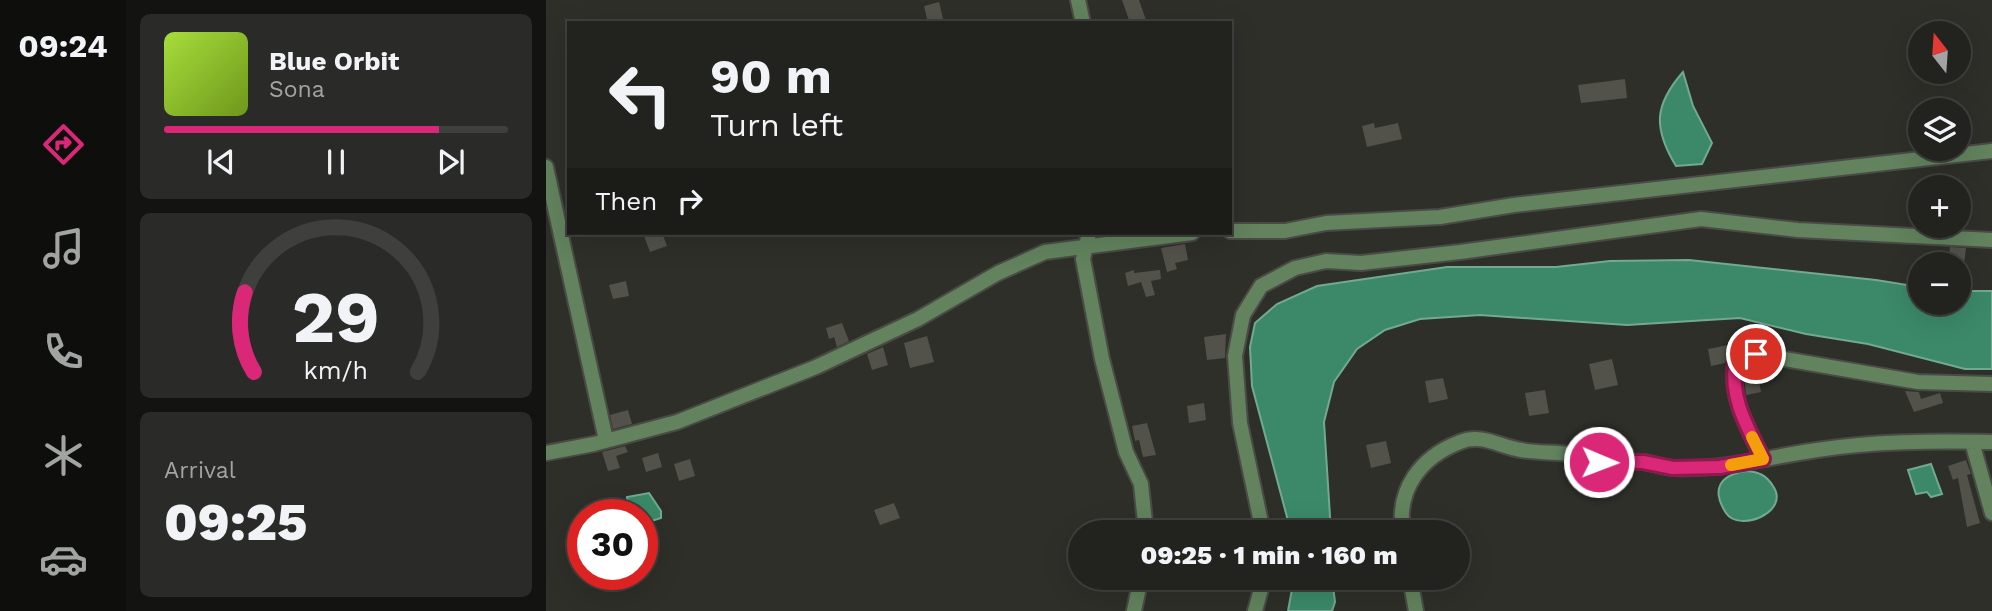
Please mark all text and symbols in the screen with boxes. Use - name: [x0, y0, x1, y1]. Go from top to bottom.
- north arrow: [1908, 21, 1970, 84]
- map controls: [1908, 21, 1971, 315]
- text: 09:24: [18, 27, 108, 65]
- text: Blue Orbit: [269, 46, 399, 76]
- text: 90 m: [710, 47, 832, 105]
- icon: left: [595, 49, 686, 140]
- text: Sona: [269, 76, 325, 103]
- button: layers: [1908, 98, 1971, 161]
- text: Turn left: [710, 106, 843, 144]
- icon: directions: [39, 120, 88, 169]
- icon: previous: [202, 143, 240, 181]
- icon: pause: [317, 143, 355, 181]
- icon: next: [432, 143, 470, 181]
- button: +: [1908, 175, 1971, 238]
- icon: right: [671, 182, 709, 220]
- text: Then: [595, 186, 657, 216]
- icon: music: [39, 224, 88, 273]
- button: −: [1908, 252, 1971, 315]
- text: 29: [292, 274, 380, 360]
- pin: [1726, 324, 1786, 384]
- icon: phone: [39, 327, 88, 376]
- icon: arrive: [1737, 335, 1775, 373]
- text: km/h: [304, 355, 368, 384]
- position arrow: [1562, 425, 1636, 499]
- icon: climate: [39, 431, 88, 480]
- text: Arrival: [164, 457, 236, 484]
- text: 09:25: [164, 492, 307, 553]
- speed limit sign: 30: [567, 499, 658, 590]
- icon: car: [39, 535, 88, 584]
- text: 09:25 · 1 min · 160 m: [1140, 540, 1398, 570]

